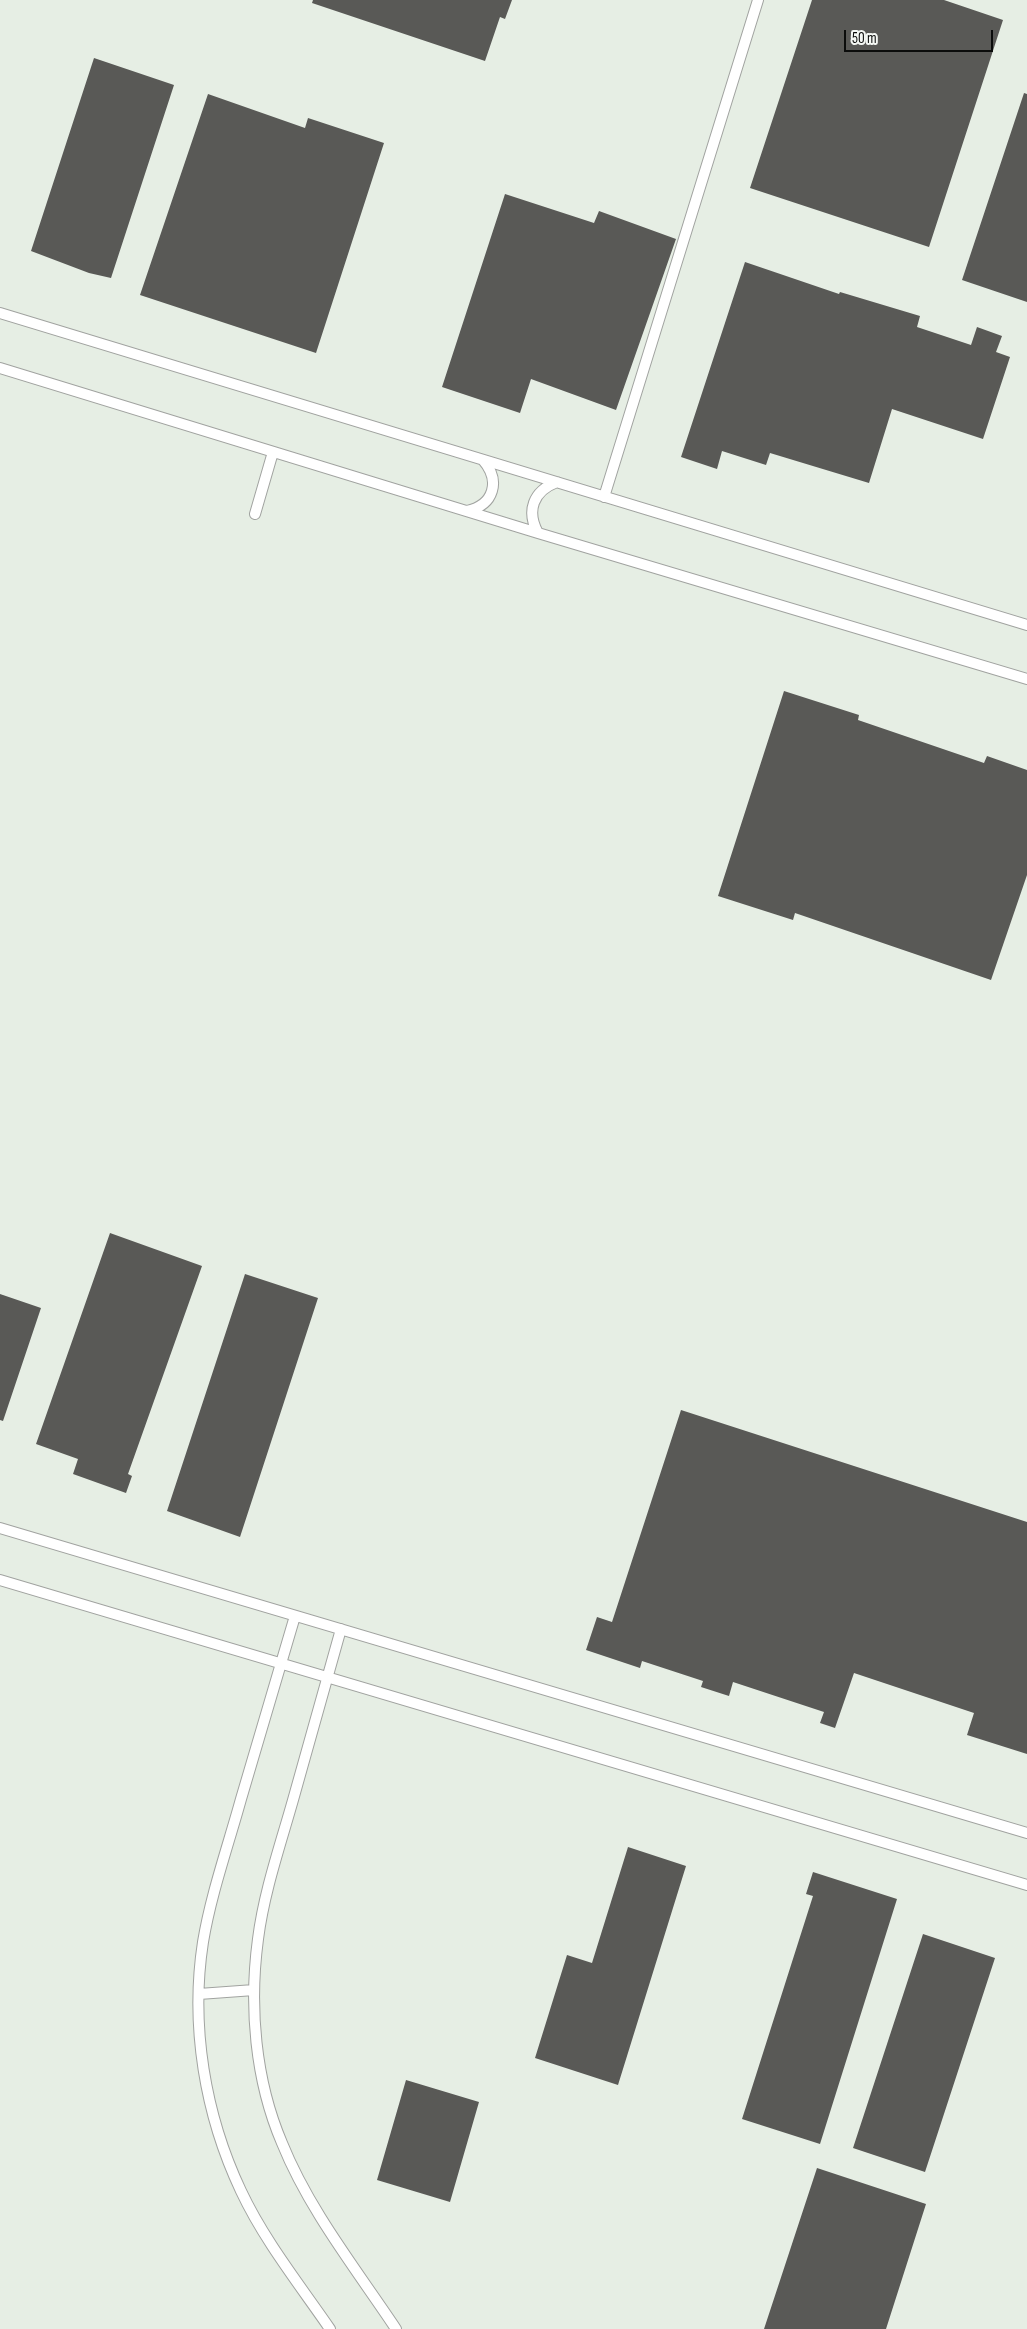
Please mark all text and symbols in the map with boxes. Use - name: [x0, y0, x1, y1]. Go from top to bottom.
- scale bar: [847, 20, 996, 52]
- text: 50 m: [852, 29, 877, 48]

